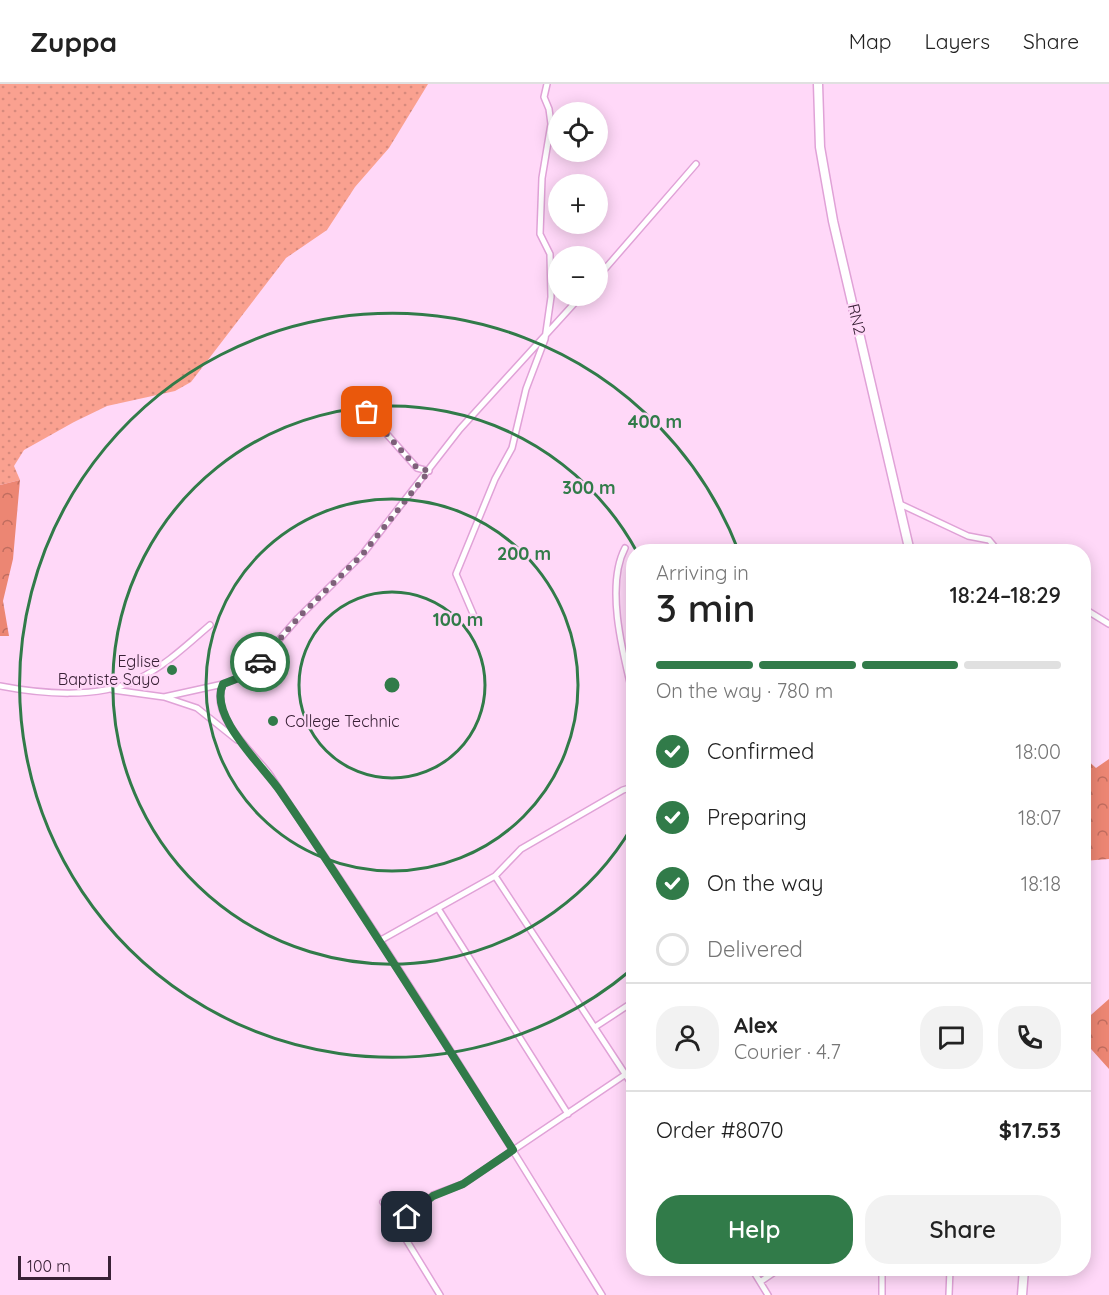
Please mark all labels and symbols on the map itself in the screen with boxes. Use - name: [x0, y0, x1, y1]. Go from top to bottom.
- street label: RN2: [844, 302, 870, 337]
- pin: [341, 386, 392, 437]
- text: 400 m: [628, 410, 682, 433]
- text: 300 m: [562, 476, 616, 499]
- text: 200 m: [497, 542, 551, 565]
- text: 100 m: [433, 608, 483, 631]
- courier: [230, 632, 290, 692]
- place label: Eglise Baptiste Sayo: [58, 651, 160, 689]
- marker: Eglise Baptiste Sayo: [165, 663, 179, 677]
- centre of rings: [382, 675, 402, 695]
- place label: College Technic: [285, 711, 399, 731]
- marker: College Technic: [266, 714, 280, 728]
- pin: [381, 1191, 432, 1242]
- scale bar: [18, 1253, 111, 1280]

